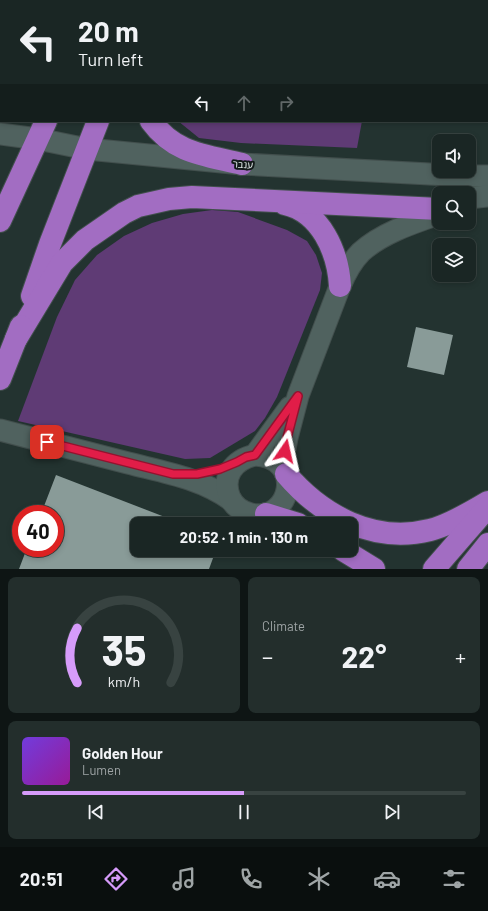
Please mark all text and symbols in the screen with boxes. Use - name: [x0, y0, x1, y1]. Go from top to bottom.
- text: 20 m: [78, 14, 139, 48]
- icon: left: [12, 16, 64, 68]
- text: Turn left: [78, 48, 144, 70]
- icon: left: [191, 92, 213, 114]
- icon: ahead: [233, 92, 255, 114]
- icon: right: [275, 92, 297, 114]
- map controls: [432, 134, 476, 282]
- button: sound: [432, 134, 476, 178]
- street label: ענבר: [232, 157, 254, 171]
- button: search: [432, 186, 476, 230]
- button: layers: [432, 238, 476, 282]
- pin: [30, 425, 64, 459]
- position arrow: [264, 430, 306, 472]
- icon: arrive: [36, 431, 58, 453]
- speed limit sign: 40: [12, 505, 64, 557]
- text: 20:52 · 1 min · 130 m: [180, 528, 308, 546]
- text: Climate: [262, 618, 305, 634]
- text: 35: [102, 624, 146, 674]
- text: 22°: [342, 638, 386, 674]
- text: −: [262, 643, 273, 669]
- text: +: [455, 643, 466, 669]
- text: km/h: [108, 673, 140, 690]
- text: Golden Hour: [82, 744, 163, 762]
- text: Lumen: [82, 762, 121, 778]
- icon: previous: [85, 801, 107, 823]
- icon: pause: [233, 801, 255, 823]
- icon: next: [381, 801, 403, 823]
- icon: directions: [102, 865, 130, 893]
- icon: music: [170, 865, 198, 893]
- icon: phone: [237, 865, 265, 893]
- icon: climate: [305, 865, 333, 893]
- icon: car: [373, 865, 401, 893]
- icon: filters: [440, 865, 468, 893]
- text: 20:51: [20, 868, 63, 890]

